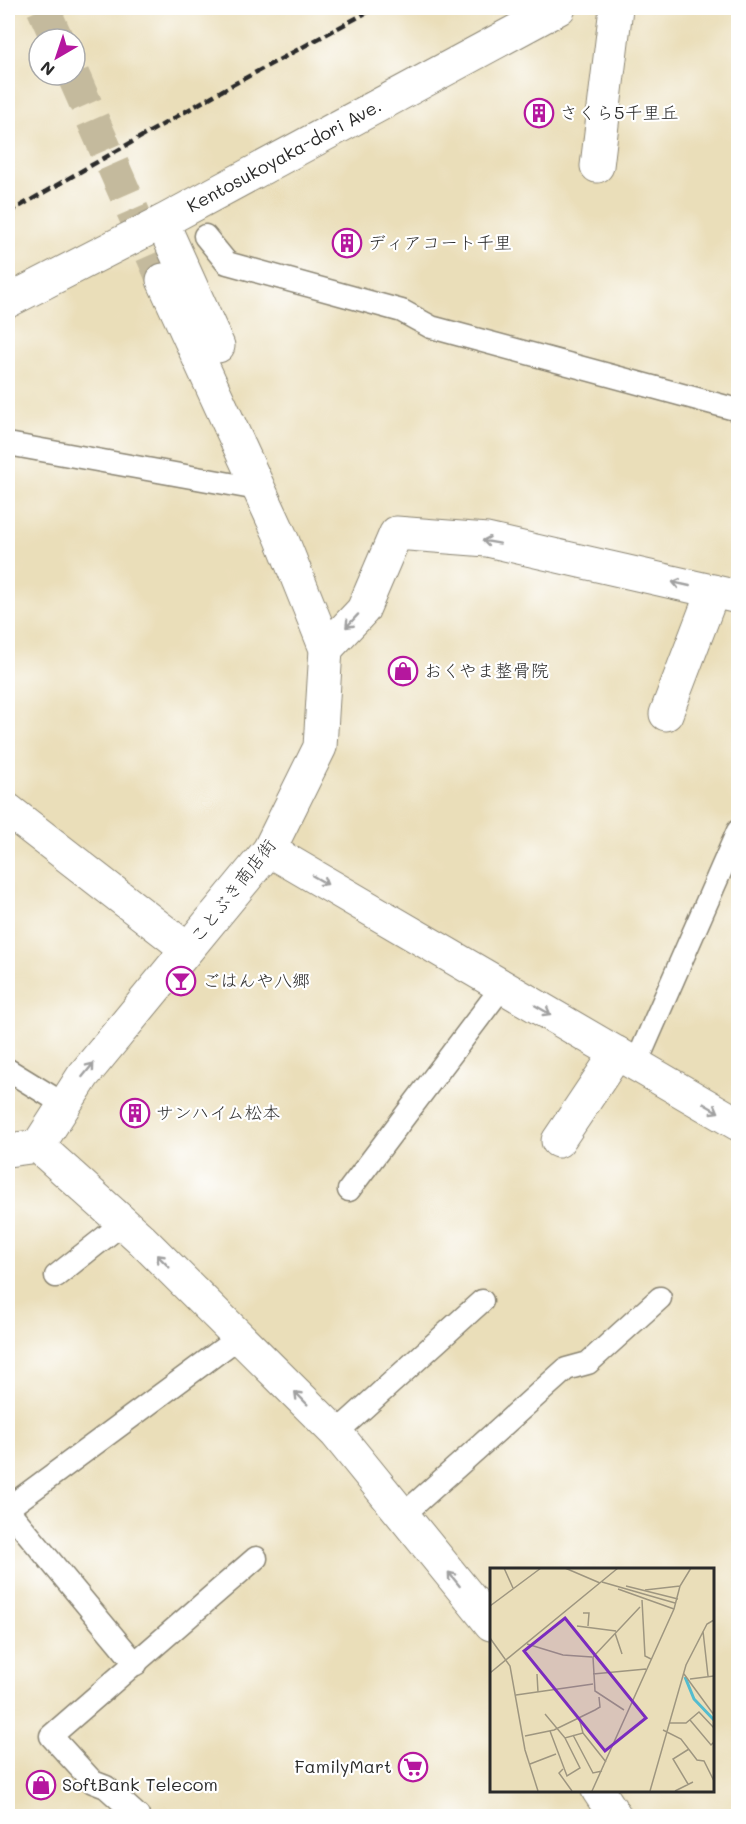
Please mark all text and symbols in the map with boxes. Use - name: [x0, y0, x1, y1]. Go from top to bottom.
- north arrow: [27, 27, 87, 87]
- text: N: [36, 57, 59, 81]
- street label: Kentosukoyaka-dori Ave.: [182, 93, 385, 217]
- building icon: さくら5千里丘: [523, 97, 555, 129]
- place label: さくら5千里丘: [560, 100, 679, 124]
- building icon: ディアコート千里: [331, 227, 363, 259]
- place label: ディアコート千里: [368, 230, 512, 254]
- one-way arrow: [482, 536, 502, 547]
- one-way arrow: [672, 578, 691, 590]
- one-way arrow: [345, 613, 359, 628]
- shop icon: おくやま整骨院: [387, 655, 419, 687]
- place label: おくやま整骨院: [424, 658, 549, 682]
- street label: ことぶき商店街: [184, 833, 280, 947]
- one-way arrow: [311, 874, 328, 886]
- bar icon: ごはんや八郷: [165, 965, 197, 997]
- place label: ごはんや八郷: [202, 968, 310, 992]
- one-way arrow: [533, 1005, 551, 1016]
- one-way arrow: [81, 1062, 94, 1078]
- building icon: サンハイム松本: [119, 1097, 151, 1129]
- place label: サンハイム松本: [156, 1100, 281, 1124]
- one-way arrow: [702, 1102, 719, 1114]
- one-way arrow: [155, 1254, 170, 1268]
- one-way arrow: [294, 1391, 308, 1406]
- inset map: [490, 1568, 713, 1791]
- one-way arrow: [448, 1571, 461, 1587]
- supermarket icon: FamilyMart: [397, 1751, 429, 1783]
- place label: FamilyMart: [294, 1754, 392, 1778]
- shop icon: SoftBank Telecom: [25, 1769, 57, 1801]
- place label: SoftBank Telecom: [62, 1772, 218, 1796]

